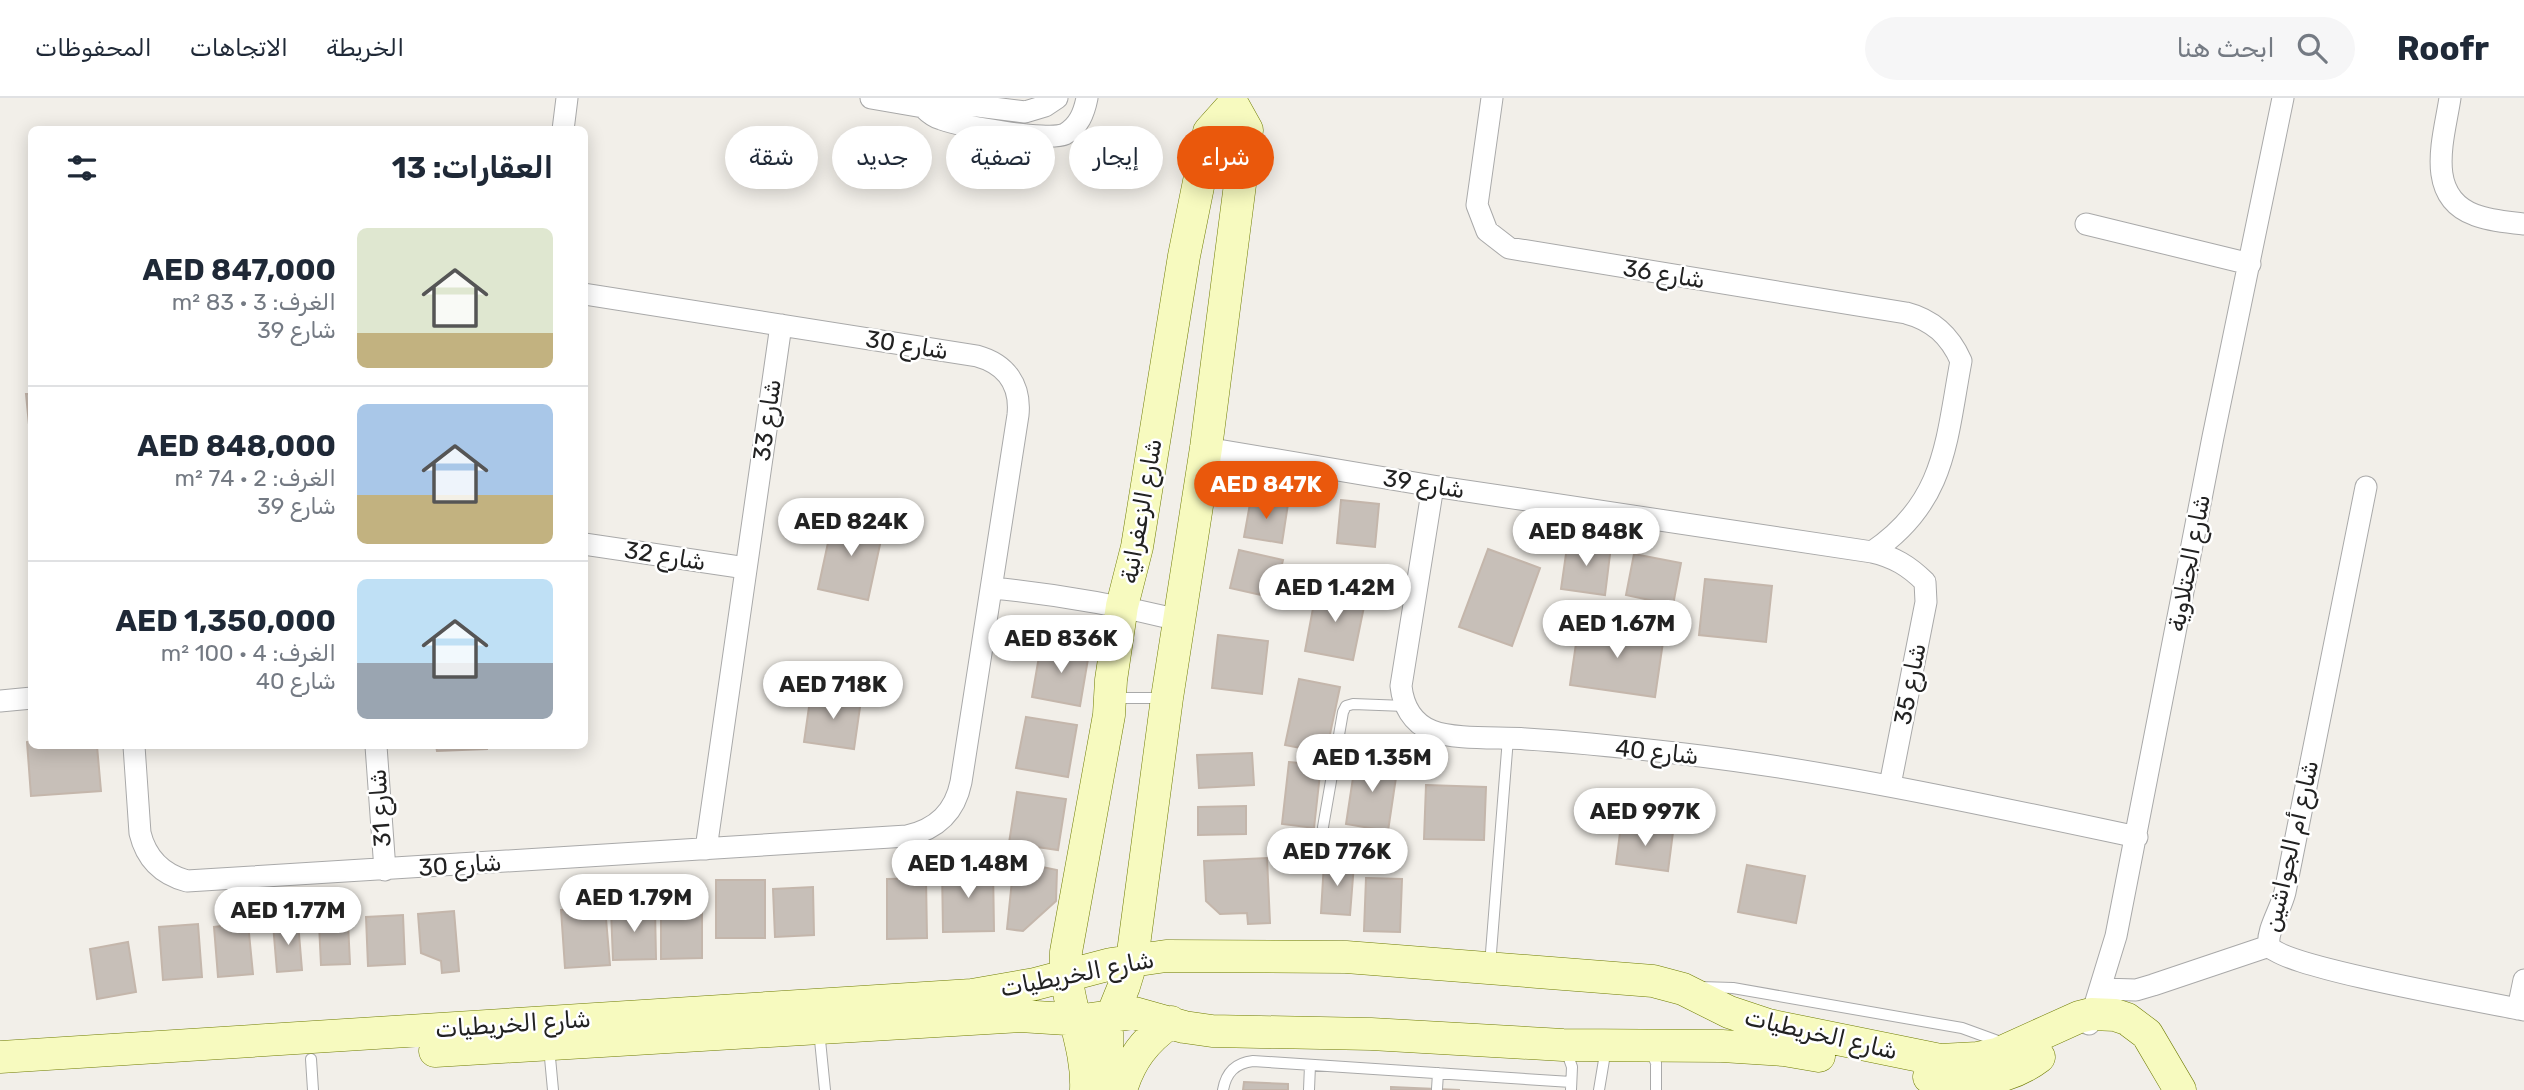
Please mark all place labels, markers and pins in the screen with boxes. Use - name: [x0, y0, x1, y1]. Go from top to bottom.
- pin: AED 847K: [1194, 462, 1338, 521]
- pin: AED 824K: [779, 498, 923, 558]
- pin: AED 848K: [1514, 508, 1658, 568]
- pin: AED 1.42M: [1255, 564, 1415, 624]
- pin: AED 1.67M: [1537, 601, 1697, 660]
- pin: AED 836K: [989, 616, 1133, 675]
- pin: AED 718K: [761, 662, 905, 721]
- pin: AED 1.35M: [1292, 734, 1452, 794]
- pin: AED 997K: [1573, 788, 1717, 848]
- pin: AED 776K: [1265, 828, 1409, 888]
- pin: AED 1.48M: [888, 840, 1048, 900]
- pin: AED 1.79M: [554, 874, 714, 934]
- pin: AED 1.77M: [208, 888, 368, 947]

